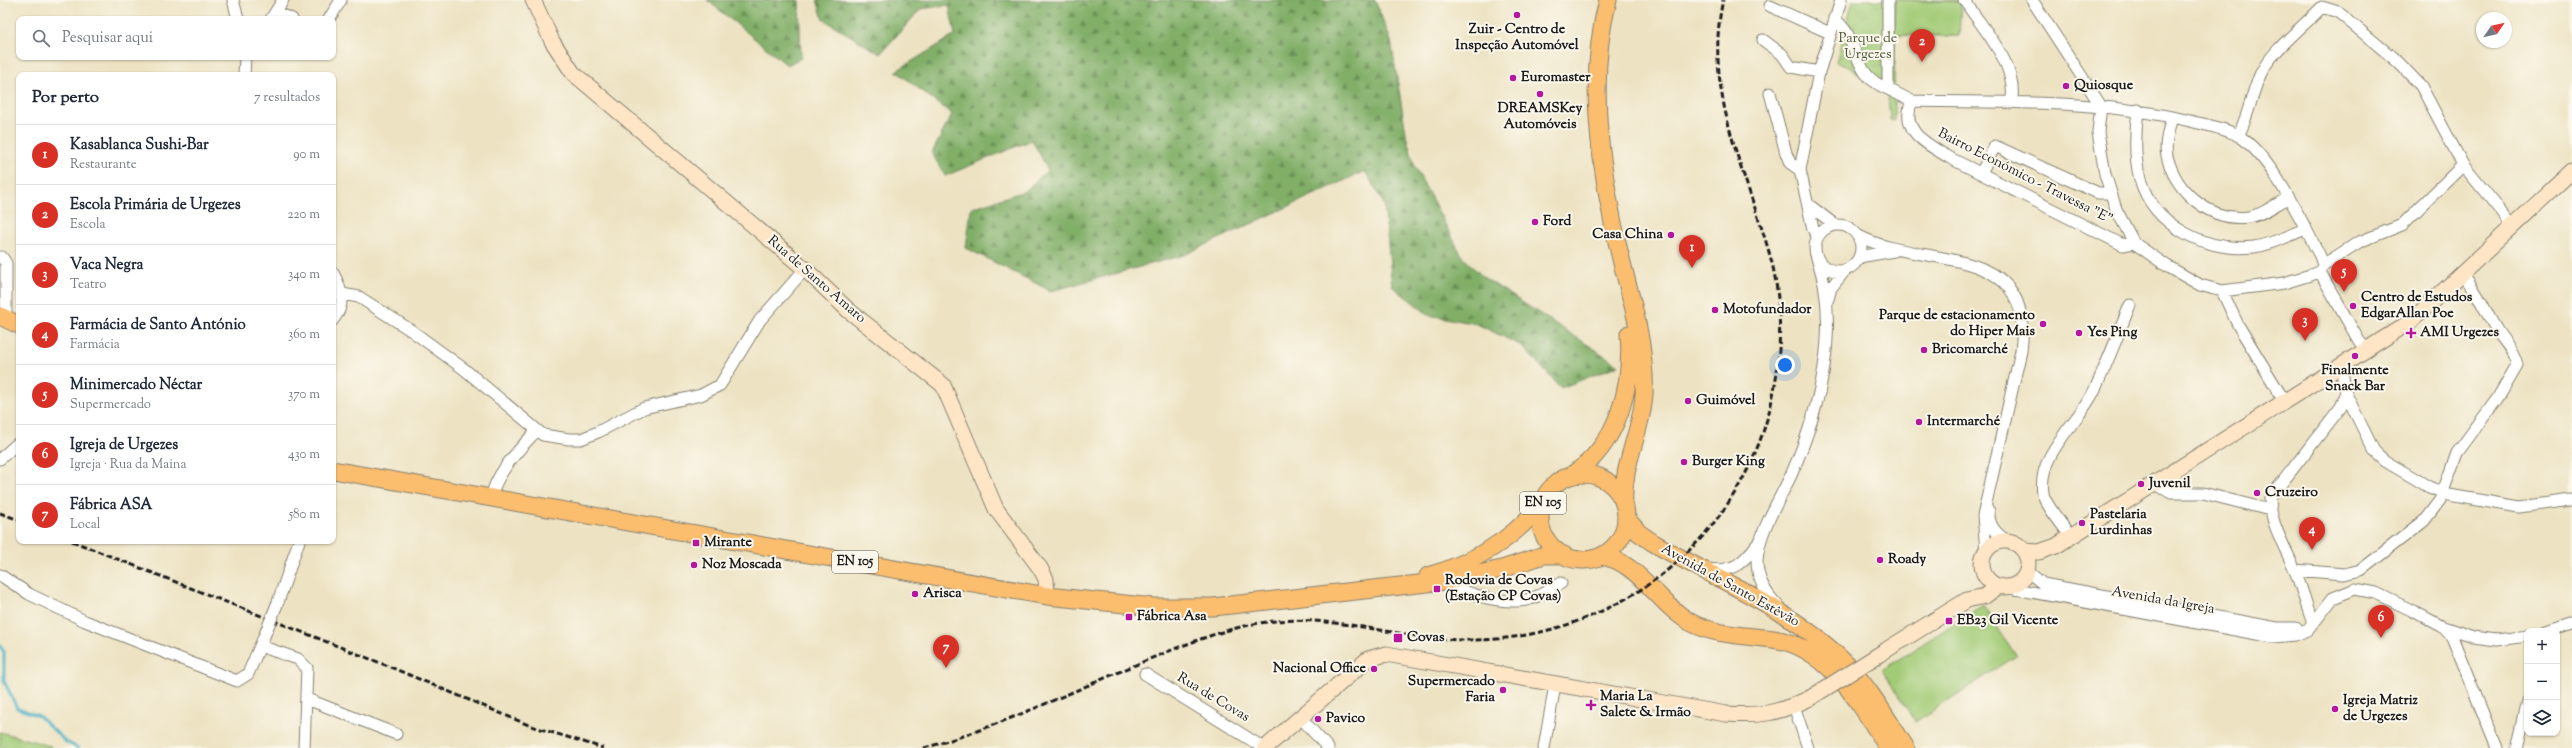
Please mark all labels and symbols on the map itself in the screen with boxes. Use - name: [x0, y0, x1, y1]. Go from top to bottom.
- marker: Zuir - Centro de Inspeção Automóvel: [1512, 10, 1522, 20]
- north arrow: [2476, 12, 2512, 48]
- place label: Zuir - Centro de Inspeção Automóvel: [1455, 20, 1579, 56]
- park label: Parque de Urgezes: [1839, 29, 1897, 65]
- pin: 2: [1909, 29, 1935, 62]
- place label: Euromaster: [1521, 68, 1591, 88]
- marker: Euromaster: [1508, 73, 1518, 83]
- place label: Quiosque: [2074, 76, 2134, 96]
- marker: Quiosque: [2061, 81, 2071, 91]
- marker: DREAMSKey Automóveis: [1535, 89, 1545, 99]
- place label: DREAMSKey Automóveis: [1498, 99, 1582, 135]
- street label: Bairro Económico - Travessa "E": [1934, 124, 2116, 230]
- place label: Ford: [1543, 212, 1571, 232]
- marker: Ford: [1530, 217, 1540, 227]
- place label: Casa China: [1592, 225, 1664, 245]
- marker: Casa China: [1666, 230, 1676, 240]
- street label: Rua de Santo Amaro: [762, 231, 870, 329]
- pin: 1: [1679, 235, 1705, 268]
- pin: 5: [2331, 259, 2357, 292]
- place label: Centro de Estudos EdgarAllan Poe: [2361, 288, 2473, 324]
- place label: Motofundador: [1723, 300, 1812, 320]
- marker: Centro de Estudos EdgarAllan Poe: [2348, 301, 2358, 311]
- marker: Motofundador: [1710, 305, 1720, 315]
- place label: Parque de estacionamento do Hiper Mais: [1879, 306, 2035, 342]
- pin: 3: [2292, 308, 2318, 341]
- marker: Parque de estacionamento do Hiper Mais: [2038, 319, 2048, 329]
- place label: Yes Ping: [2087, 323, 2137, 343]
- place label: AMI Urgezes: [2420, 323, 2500, 343]
- marker: AMI Urgezes: [2405, 327, 2417, 339]
- marker: Yes Ping: [2074, 328, 2084, 338]
- place label: Bricomarché: [1932, 340, 2008, 360]
- marker: Bricomarché: [1919, 345, 1929, 355]
- marker: Finalmente Snack Bar: [2350, 351, 2360, 361]
- your location: [1775, 355, 1795, 375]
- place label: Finalmente Snack Bar: [2321, 361, 2389, 397]
- place label: Guimóvel: [1696, 391, 1756, 411]
- marker: Guimóvel: [1683, 396, 1693, 406]
- place label: Intermarché: [1927, 412, 2001, 432]
- marker: Intermarché: [1914, 417, 1924, 427]
- place label: Burger King: [1692, 452, 1765, 472]
- marker: Burger King: [1679, 457, 1689, 467]
- place label: Juvenil: [2148, 474, 2191, 494]
- marker: Juvenil: [2136, 479, 2146, 489]
- place label: Cruzeiro: [2265, 483, 2318, 503]
- marker: Cruzeiro: [2252, 488, 2262, 498]
- road number: EN 105: [1520, 492, 1566, 514]
- place label: Pastelaria Lurdinhas: [2090, 505, 2153, 541]
- pin: 4: [2299, 517, 2325, 550]
- marker: Pastelaria Lurdinhas: [2077, 518, 2087, 528]
- place label: Mirante: [704, 533, 752, 553]
- marker: Mirante: [691, 538, 701, 548]
- street label: Avenida de Santo Estêvão: [1657, 540, 1803, 633]
- place label: Roady: [1888, 550, 1926, 570]
- road number: EN 105: [832, 551, 878, 573]
- place label: Noz Moscada: [702, 555, 782, 575]
- marker: Roady: [1875, 555, 1885, 565]
- marker: Noz Moscada: [689, 560, 699, 570]
- place label: Rodovia de Covas (Estação CP Covas): [1445, 571, 1561, 607]
- street label: Avenida da Igreja: [2110, 582, 2217, 620]
- place label: Arisca: [923, 584, 962, 604]
- marker: Rodovia de Covas (Estação CP Covas): [1432, 584, 1442, 594]
- marker: Arisca: [910, 589, 920, 599]
- pin: 6: [2368, 605, 2394, 638]
- place label: Fábrica Asa: [1137, 607, 1207, 627]
- place label: EB23 Gil Vicente: [1957, 611, 2059, 631]
- marker: Fábrica Asa: [1124, 612, 1134, 622]
- marker: EB23 Gil Vicente: [1944, 616, 1954, 626]
- place label: Covas: [1407, 628, 1445, 648]
- marker: Covas: [1392, 632, 1404, 644]
- pin: 7: [933, 635, 959, 668]
- place label: Nacional Office: [1273, 659, 1366, 679]
- marker: Nacional Office: [1369, 664, 1379, 674]
- street label: Rua de Covas: [1173, 668, 1253, 728]
- place label: Supermercado Faria: [1408, 672, 1496, 708]
- marker: Supermercado Faria: [1498, 685, 1508, 695]
- place label: Maria La Salete & Irmão: [1600, 687, 1691, 723]
- place label: Igreja Matriz de Urgezes: [2343, 691, 2419, 727]
- marker: Maria La Salete & Irmão: [1585, 699, 1597, 711]
- marker: Igreja Matriz de Urgezes: [2330, 704, 2340, 714]
- place label: Pavico: [1326, 709, 1366, 729]
- marker: Pavico: [1313, 714, 1323, 724]

